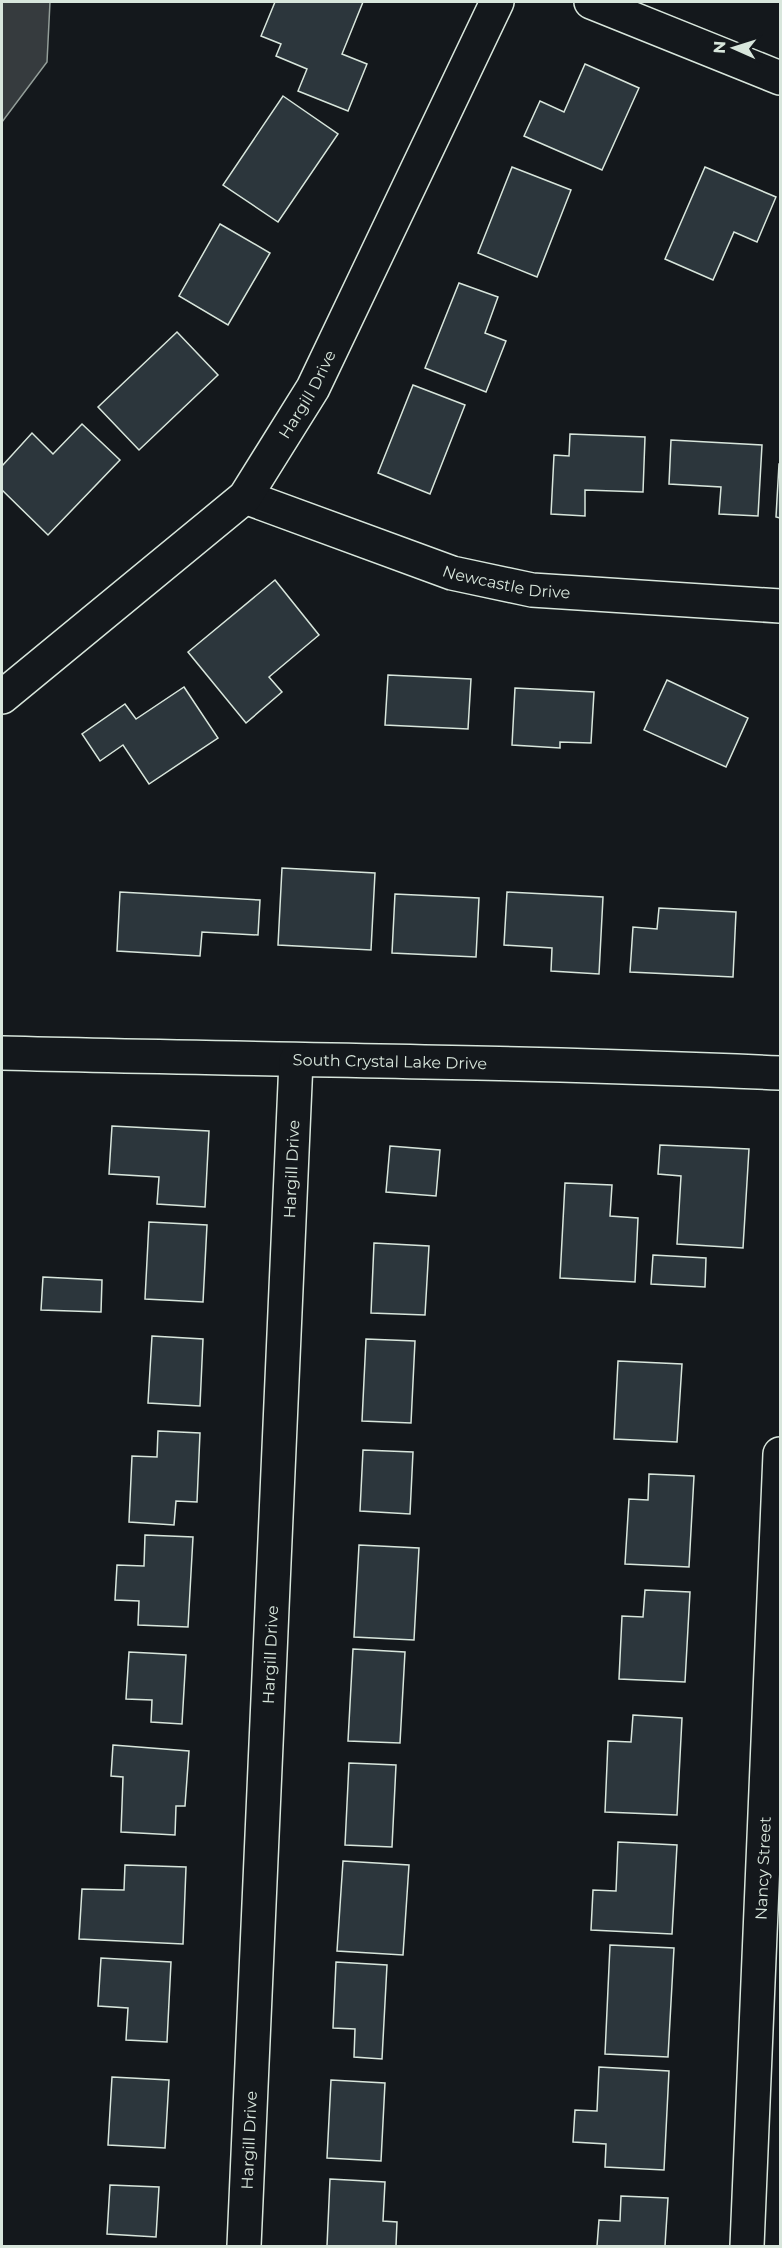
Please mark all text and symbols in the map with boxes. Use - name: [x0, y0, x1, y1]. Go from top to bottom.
- north arrow: [704, 18, 764, 78]
- text: N: [710, 40, 729, 54]
- street label: Hargill Drive: [275, 347, 340, 442]
- street label: Newcastle Drive: [440, 561, 571, 602]
- street label: South Crystal Lake Drive: [293, 1050, 487, 1073]
- street label: Hargill Drive: [280, 1119, 303, 1219]
- street label: Hargill Drive: [259, 1605, 282, 1704]
- street label: Nancy Street: [752, 1816, 775, 1920]
- street label: Hargill Drive: [237, 2090, 261, 2190]

